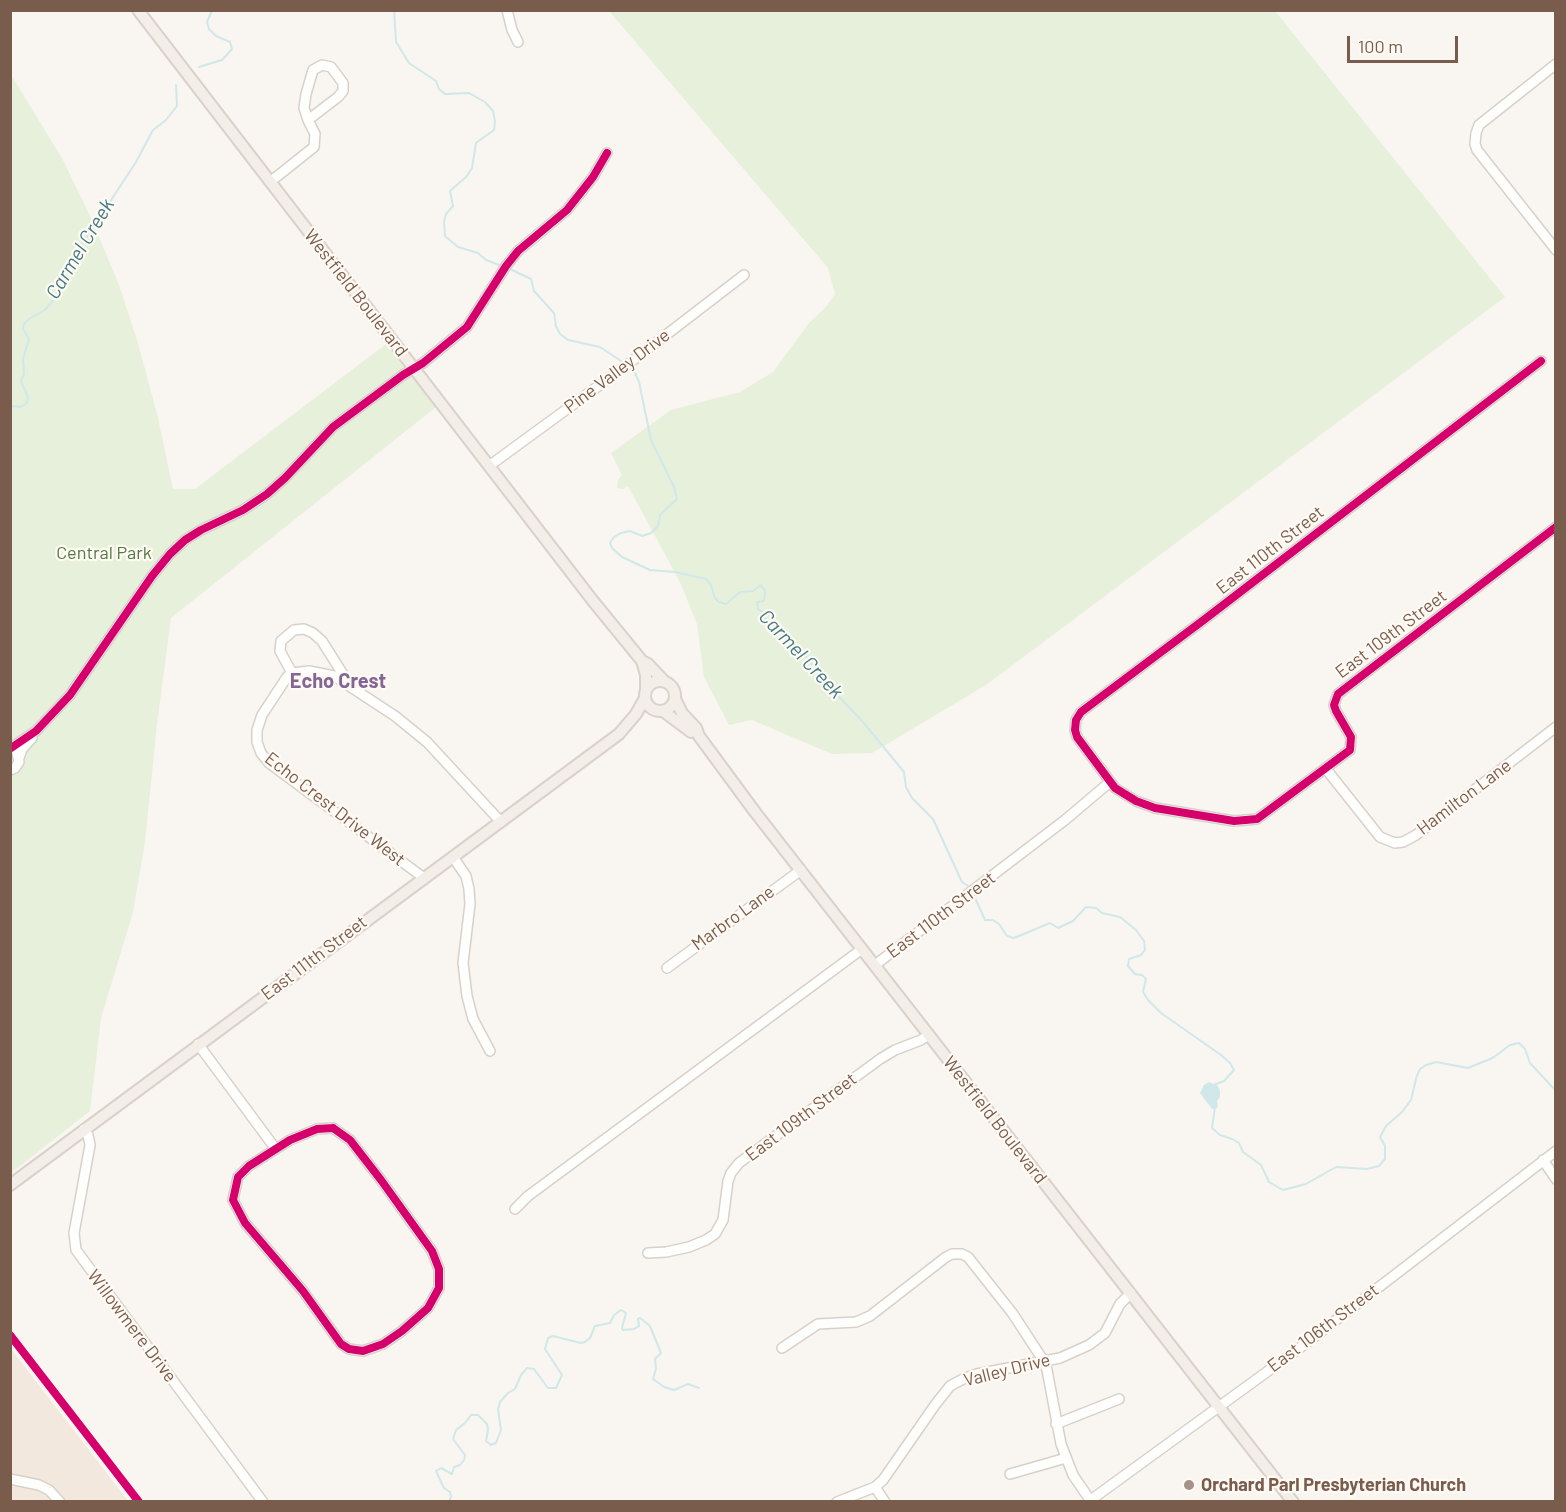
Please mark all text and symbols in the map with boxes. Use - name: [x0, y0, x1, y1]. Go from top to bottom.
- scale bar: [1350, 24, 1461, 62]
- text: 100 m: [1358, 35, 1403, 57]
- water label: Carmel Creek: [41, 194, 119, 304]
- street label: Westfield Boulevard: [300, 225, 412, 361]
- street label: Pine Valley Drive: [560, 324, 674, 418]
- street label: East 110th Street: [1212, 501, 1328, 599]
- park label: Central Park: [56, 542, 152, 564]
- street label: East 109th Street: [1331, 585, 1451, 683]
- water label: Carmel Creek: [754, 605, 848, 703]
- district label: Echo Crest: [290, 669, 386, 693]
- street label: Echo Crest Drive West: [261, 748, 409, 870]
- street label: Hamilton Lane: [1413, 755, 1515, 839]
- street label: East 110th Street: [882, 867, 1000, 963]
- street label: Marbro Lane: [687, 881, 779, 955]
- street label: East 111th Street: [257, 911, 371, 1005]
- street label: Westfield Boulevard: [939, 1052, 1051, 1188]
- street label: East 109th Street: [741, 1068, 861, 1166]
- street label: Willowmere Drive: [83, 1266, 181, 1386]
- street label: East 106th Street: [1263, 1279, 1383, 1377]
- street label: Valley Drive: [961, 1349, 1053, 1391]
- place label: Orchard Parl Presbyterian Church: [1201, 1474, 1466, 1496]
- marker: Orchard Parl Presbyterian Church: [1182, 1478, 1196, 1492]

